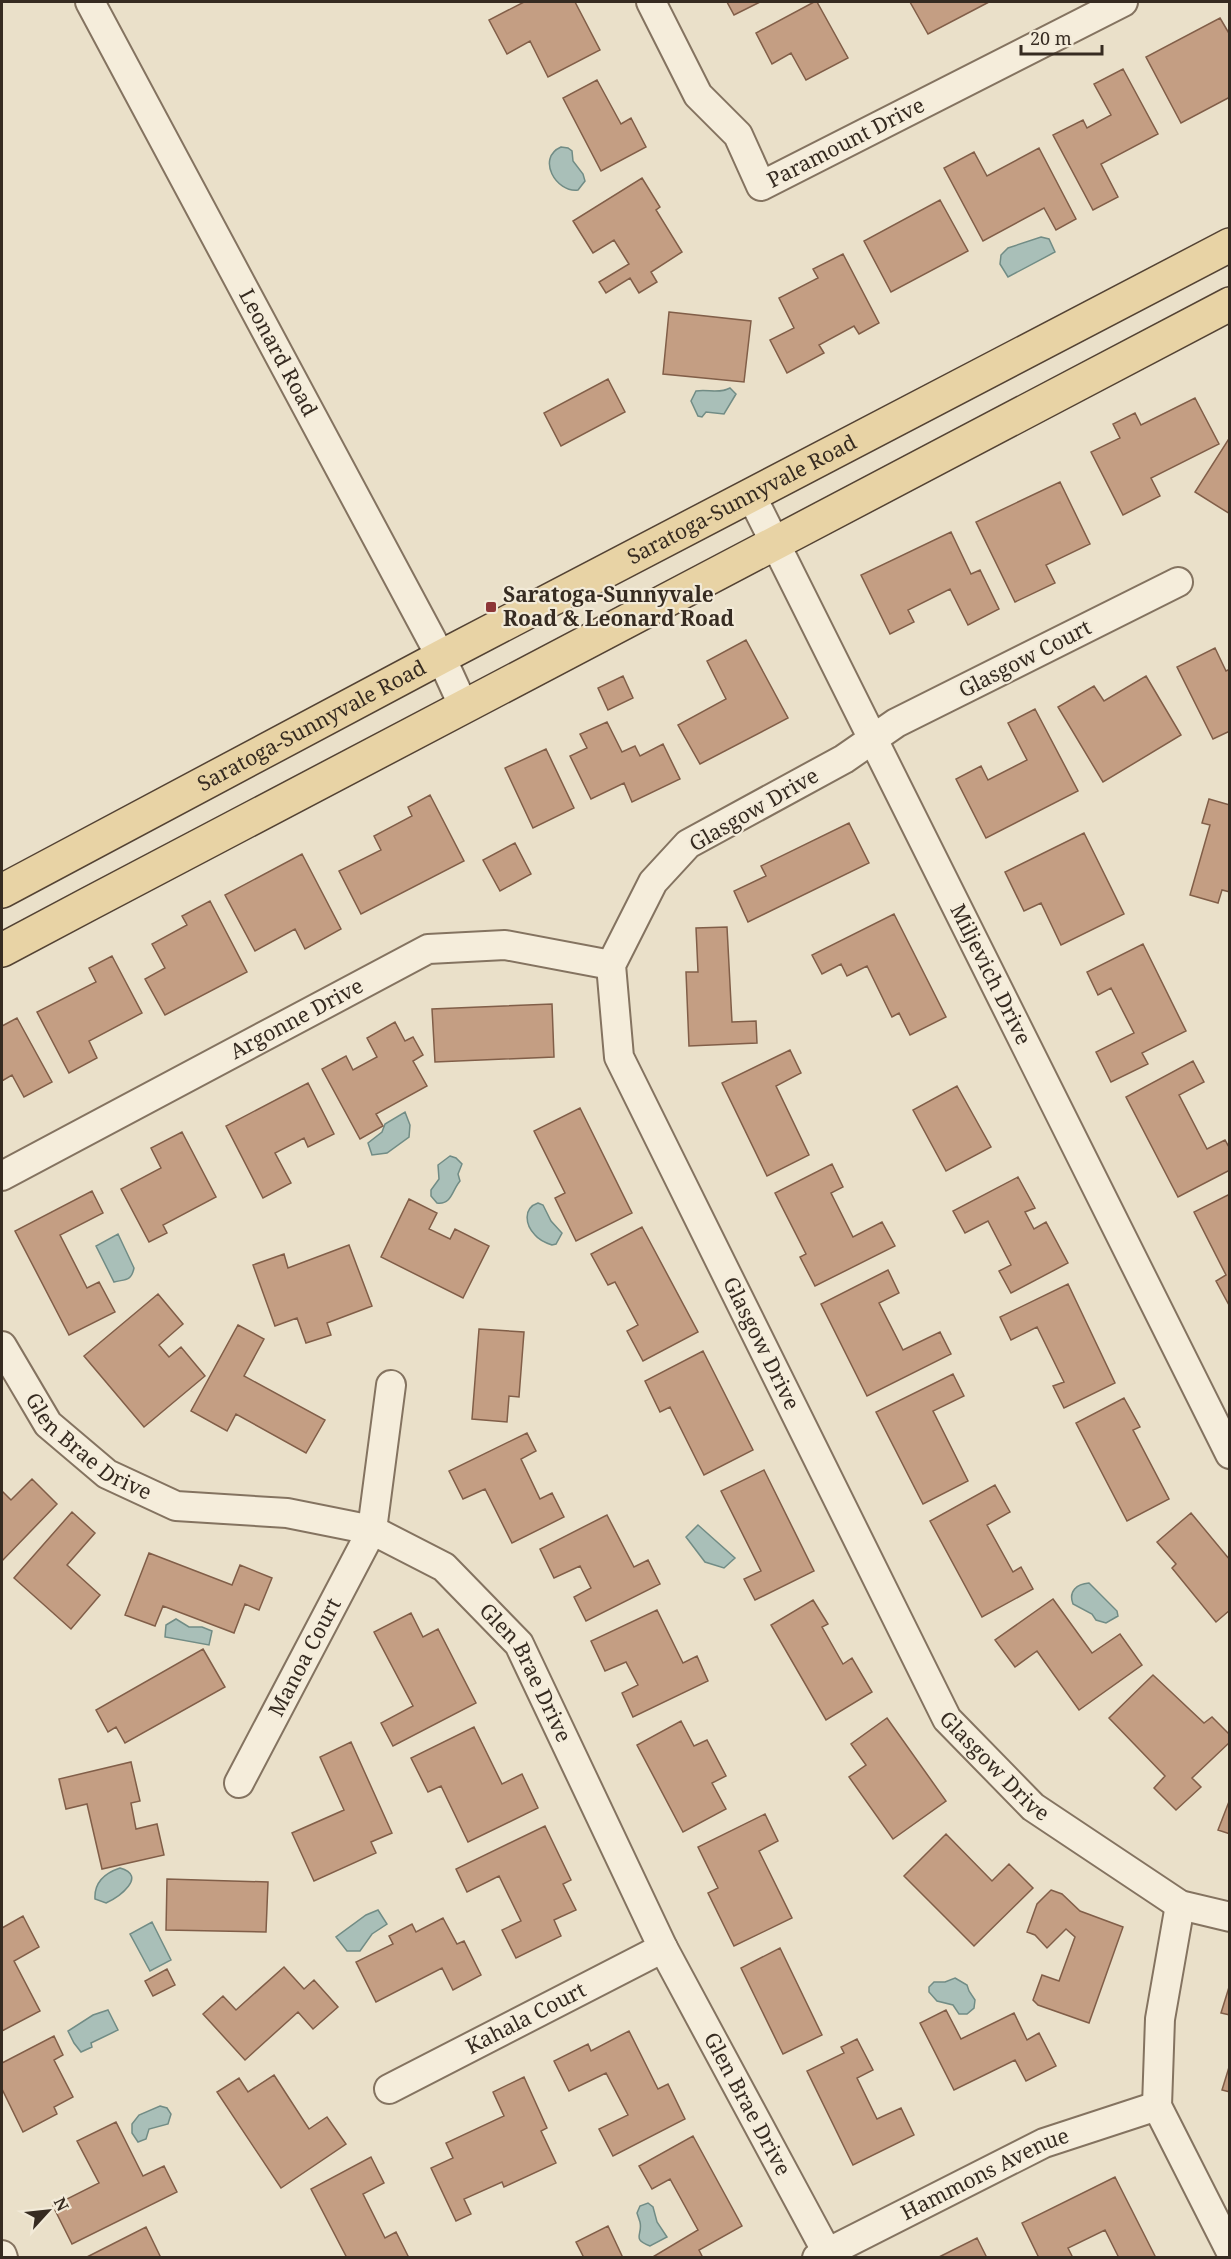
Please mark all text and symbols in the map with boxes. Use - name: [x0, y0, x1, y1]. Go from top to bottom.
- scale bar: [1021, 18, 1102, 56]
- text: 20 m: [1030, 26, 1072, 50]
- street label: Paramount Drive: [762, 90, 929, 194]
- street label: Leonard Road: [233, 284, 324, 421]
- street label: Saratoga-Sunnyvale Road: [622, 427, 861, 570]
- place label: Saratoga-Sunnyvale Road & Leonard Road: [503, 580, 735, 632]
- marker: Saratoga-Sunnyvale Road & Leonard Road: [484, 600, 498, 614]
- street label: Glasgow Court: [953, 613, 1096, 704]
- street label: Saratoga-Sunnyvale Road: [192, 653, 430, 797]
- street label: Glasgow Drive: [684, 761, 823, 858]
- street label: Miljevich Drive: [944, 899, 1038, 1049]
- street label: Argonne Drive: [225, 971, 368, 1065]
- street label: Glasgow Drive: [717, 1272, 807, 1414]
- street label: Glen Brae Drive: [20, 1387, 156, 1506]
- street label: Manoa Court: [262, 1593, 347, 1721]
- street label: Glen Brae Drive: [474, 1596, 578, 1746]
- street label: Glasgow Drive: [934, 1705, 1055, 1827]
- street label: Kahala Court: [461, 1975, 590, 2060]
- street label: Glen Brae Drive: [698, 2027, 798, 2180]
- street label: Hammons Avenue: [896, 2121, 1072, 2226]
- north arrow: [18, 2181, 78, 2241]
- text: N: [49, 2194, 74, 2215]

